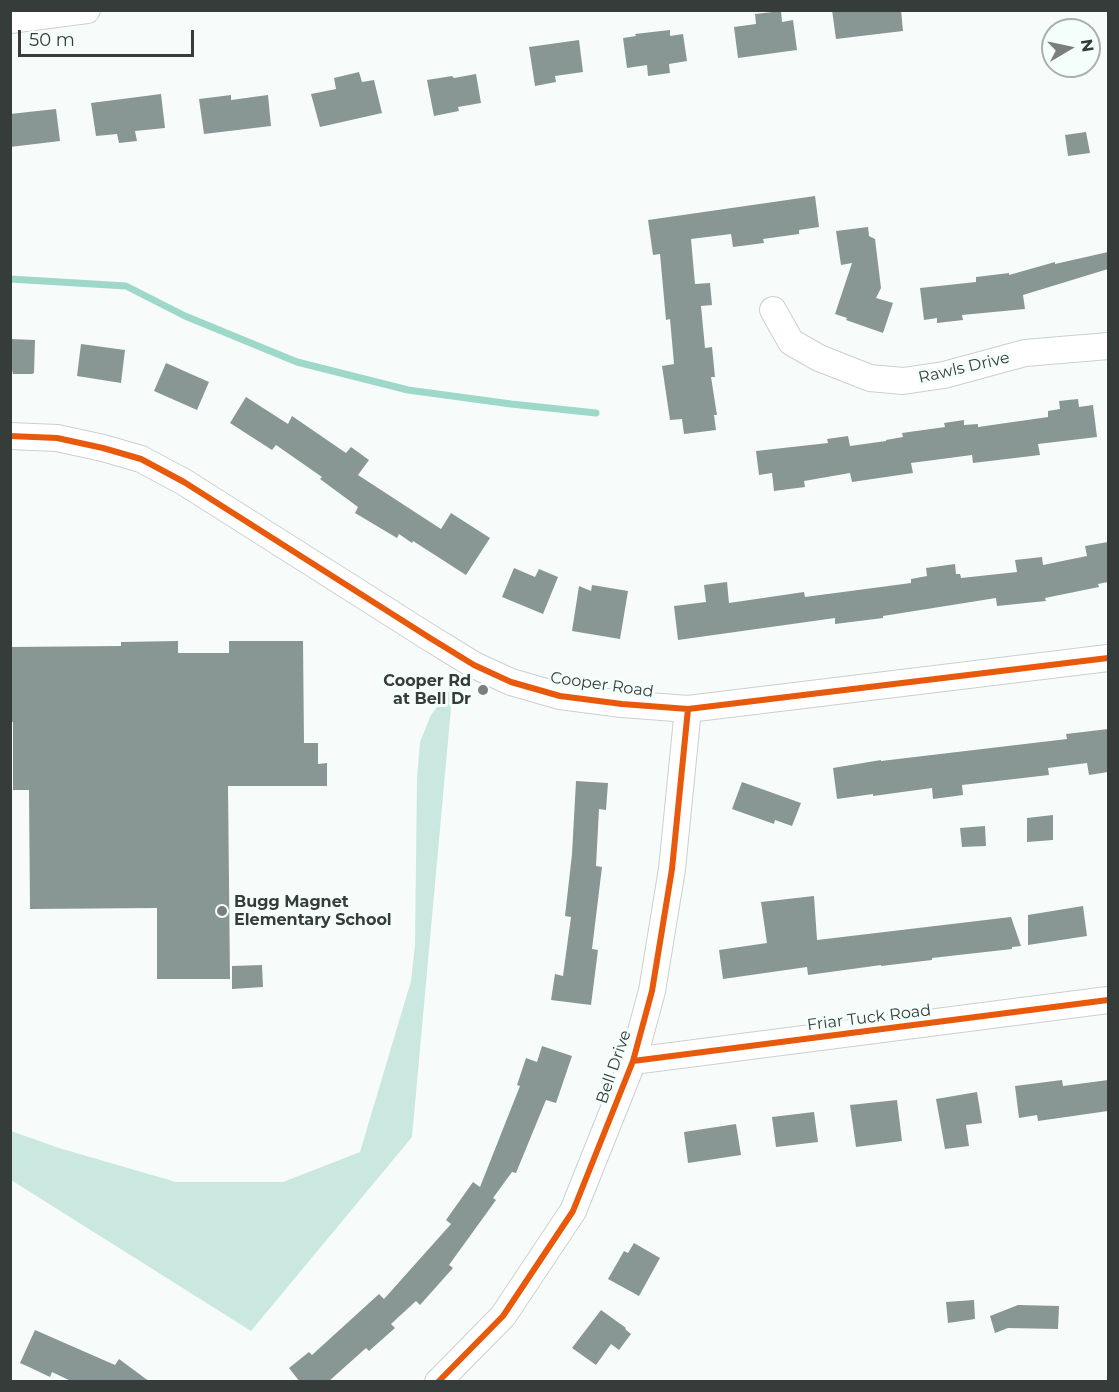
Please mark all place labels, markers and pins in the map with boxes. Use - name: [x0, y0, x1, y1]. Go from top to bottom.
- place label: Cooper Rd at Bell Dr: [383, 671, 471, 709]
- marker: Cooper Rd at Bell Dr: [476, 683, 490, 697]
- place label: Bugg Magnet Elementary School: [234, 892, 392, 930]
- marker: Bugg Magnet Elementary School: [215, 904, 229, 918]

